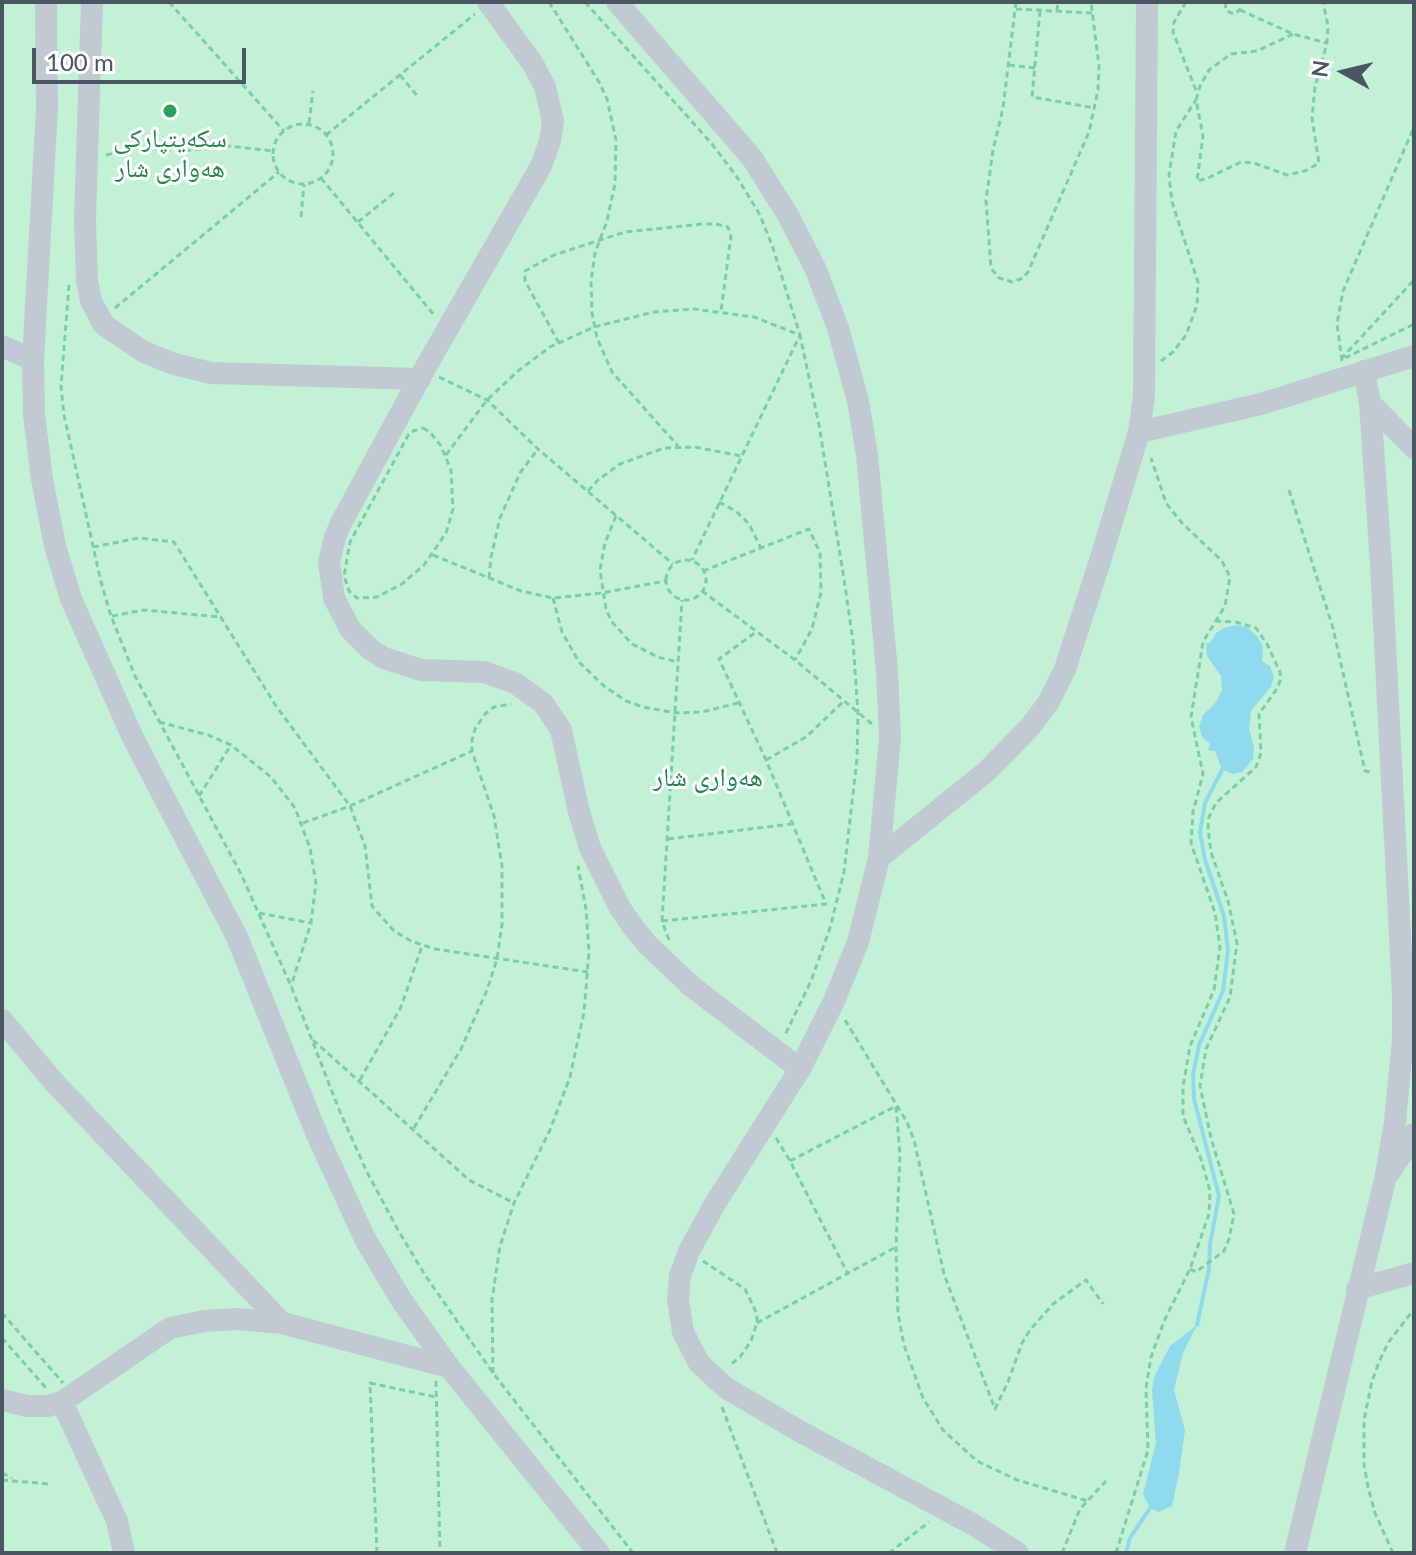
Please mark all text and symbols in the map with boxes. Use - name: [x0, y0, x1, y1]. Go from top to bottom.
- scale bar: [36, 32, 250, 82]
- north arrow: [1304, 32, 1384, 112]
- text: 100 m: [46, 47, 114, 76]
- text: N: [1305, 58, 1334, 79]
- marker: سکەیتپارکی هەواری شار: [161, 102, 179, 120]
- place label: سکەیتپارکی هەواری شار: [113, 123, 227, 184]
- park label: هەواری شار: [653, 762, 763, 794]

